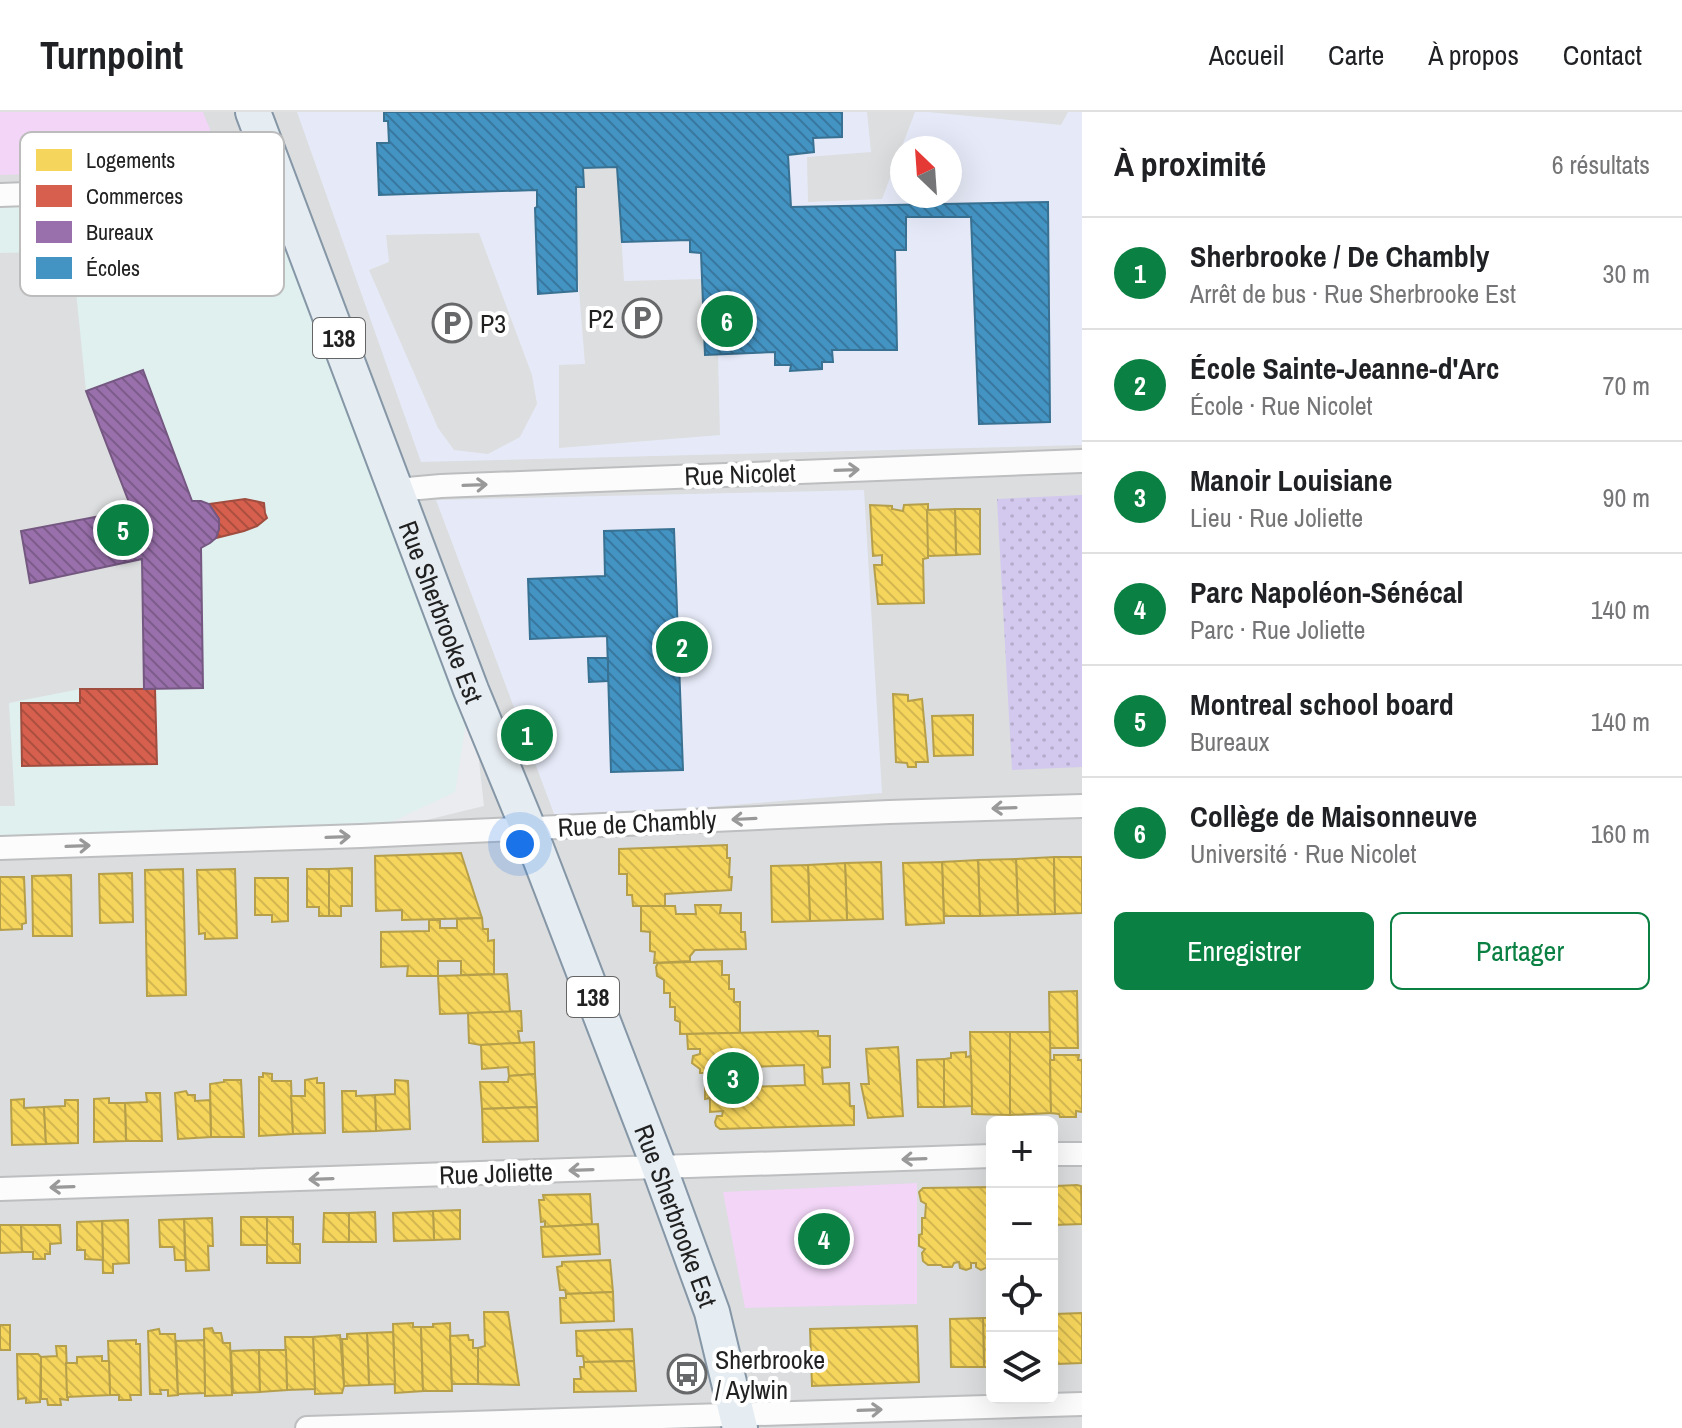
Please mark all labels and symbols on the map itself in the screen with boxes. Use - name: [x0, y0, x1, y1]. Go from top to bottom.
- legend: [20, 132, 284, 296]
- north arrow: [890, 136, 962, 208]
- text: Logements: [86, 145, 175, 175]
- text: Commerces: [86, 181, 183, 211]
- text: Bureaux: [86, 217, 153, 247]
- text: Écoles: [86, 253, 140, 283]
- pin: 6: [701, 291, 753, 351]
- parking icon: P2: [621, 297, 663, 339]
- place label: P2: [588, 301, 614, 336]
- parking icon: P3: [431, 302, 473, 344]
- place label: P3: [480, 306, 506, 341]
- road number: 138: [313, 318, 365, 358]
- street label: Rue Nicolet: [684, 455, 796, 493]
- one-way arrow: [833, 462, 860, 477]
- one-way arrow: [461, 477, 488, 492]
- pin: 5: [97, 500, 149, 560]
- street label: Rue Sherbrooke Est: [391, 516, 492, 708]
- pin: 2: [656, 617, 708, 677]
- pin: 1: [501, 705, 553, 765]
- street label: Rue de Chambly: [557, 801, 718, 845]
- one-way arrow: [991, 801, 1018, 816]
- one-way arrow: [731, 811, 758, 826]
- your location: [500, 824, 540, 864]
- one-way arrow: [324, 830, 351, 845]
- one-way arrow: [64, 838, 91, 853]
- road number: 138: [567, 977, 619, 1017]
- pin: 3: [707, 1048, 759, 1108]
- street label: Rue Sherbrooke Est: [627, 1119, 726, 1312]
- one-way arrow: [901, 1151, 928, 1166]
- street label: Rue Joliette: [439, 1154, 553, 1192]
- one-way arrow: [568, 1162, 595, 1177]
- one-way arrow: [308, 1171, 335, 1187]
- one-way arrow: [49, 1180, 76, 1195]
- pin: 4: [798, 1209, 850, 1269]
- place label: Sherbrooke / Aylwin: [715, 1342, 825, 1407]
- bus stop icon: Sherbrooke / Aylwin: [666, 1353, 708, 1395]
- one-way arrow: [856, 1403, 883, 1418]

